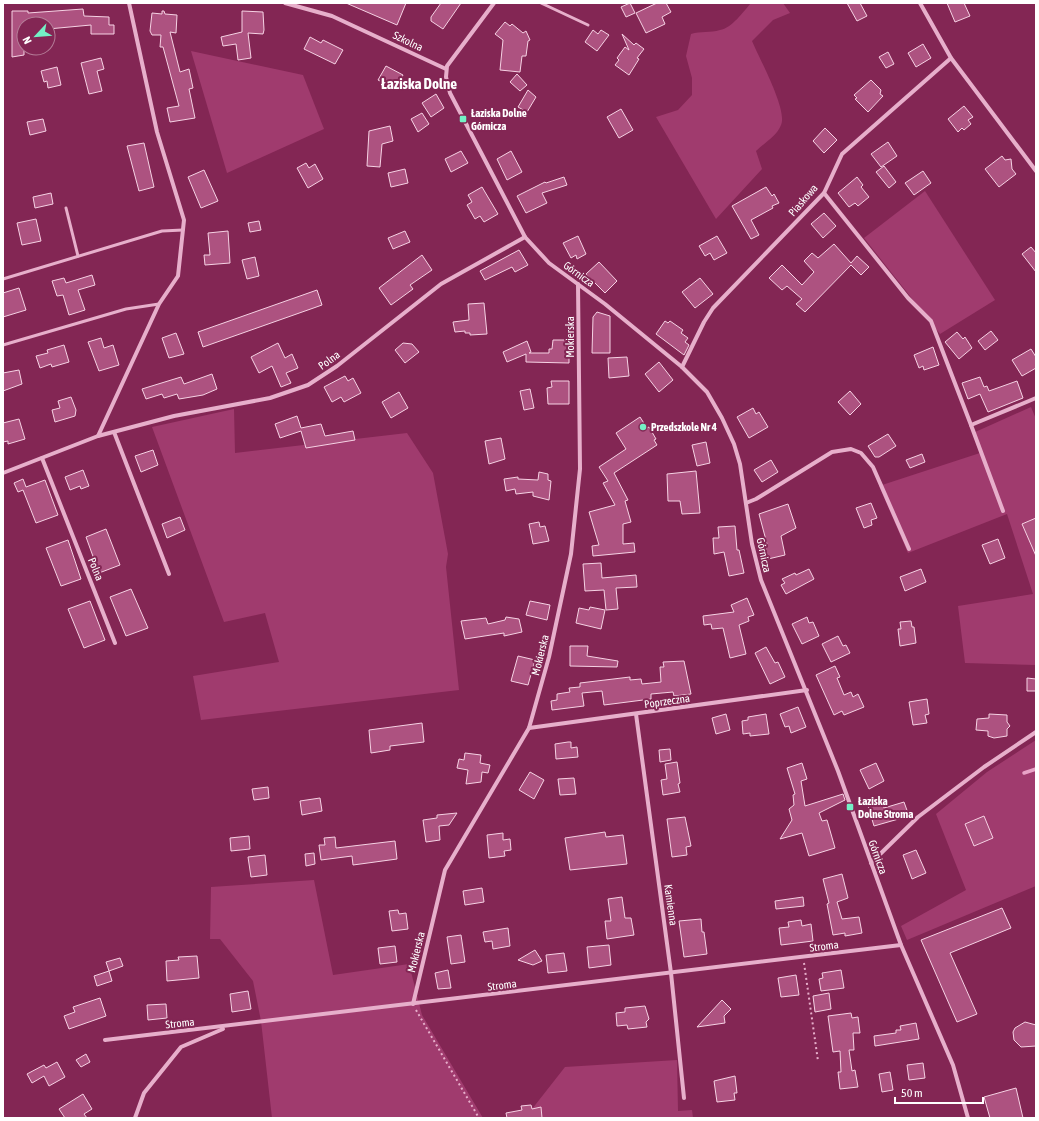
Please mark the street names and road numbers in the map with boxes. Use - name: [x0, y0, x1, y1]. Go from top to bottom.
- street label: Szkolna: [391, 29, 425, 53]
- street label: Piaskowa: [786, 182, 820, 218]
- street label: Górnicza: [561, 259, 597, 289]
- street label: Mokierska: [564, 316, 576, 358]
- street label: Polna: [316, 348, 342, 372]
- street label: Górnicza: [754, 537, 774, 573]
- street label: Polna: [86, 556, 106, 582]
- street label: Mokierska: [529, 633, 551, 677]
- street label: Poprzeczna: [643, 692, 691, 710]
- street label: Górnicza: [866, 838, 890, 876]
- street label: Kamienna: [662, 884, 680, 926]
- street label: Mokierska: [405, 930, 427, 974]
- street label: Stroma: [809, 938, 839, 954]
- street label: Stroma: [487, 977, 517, 993]
- street label: Stroma: [165, 1016, 195, 1030]

